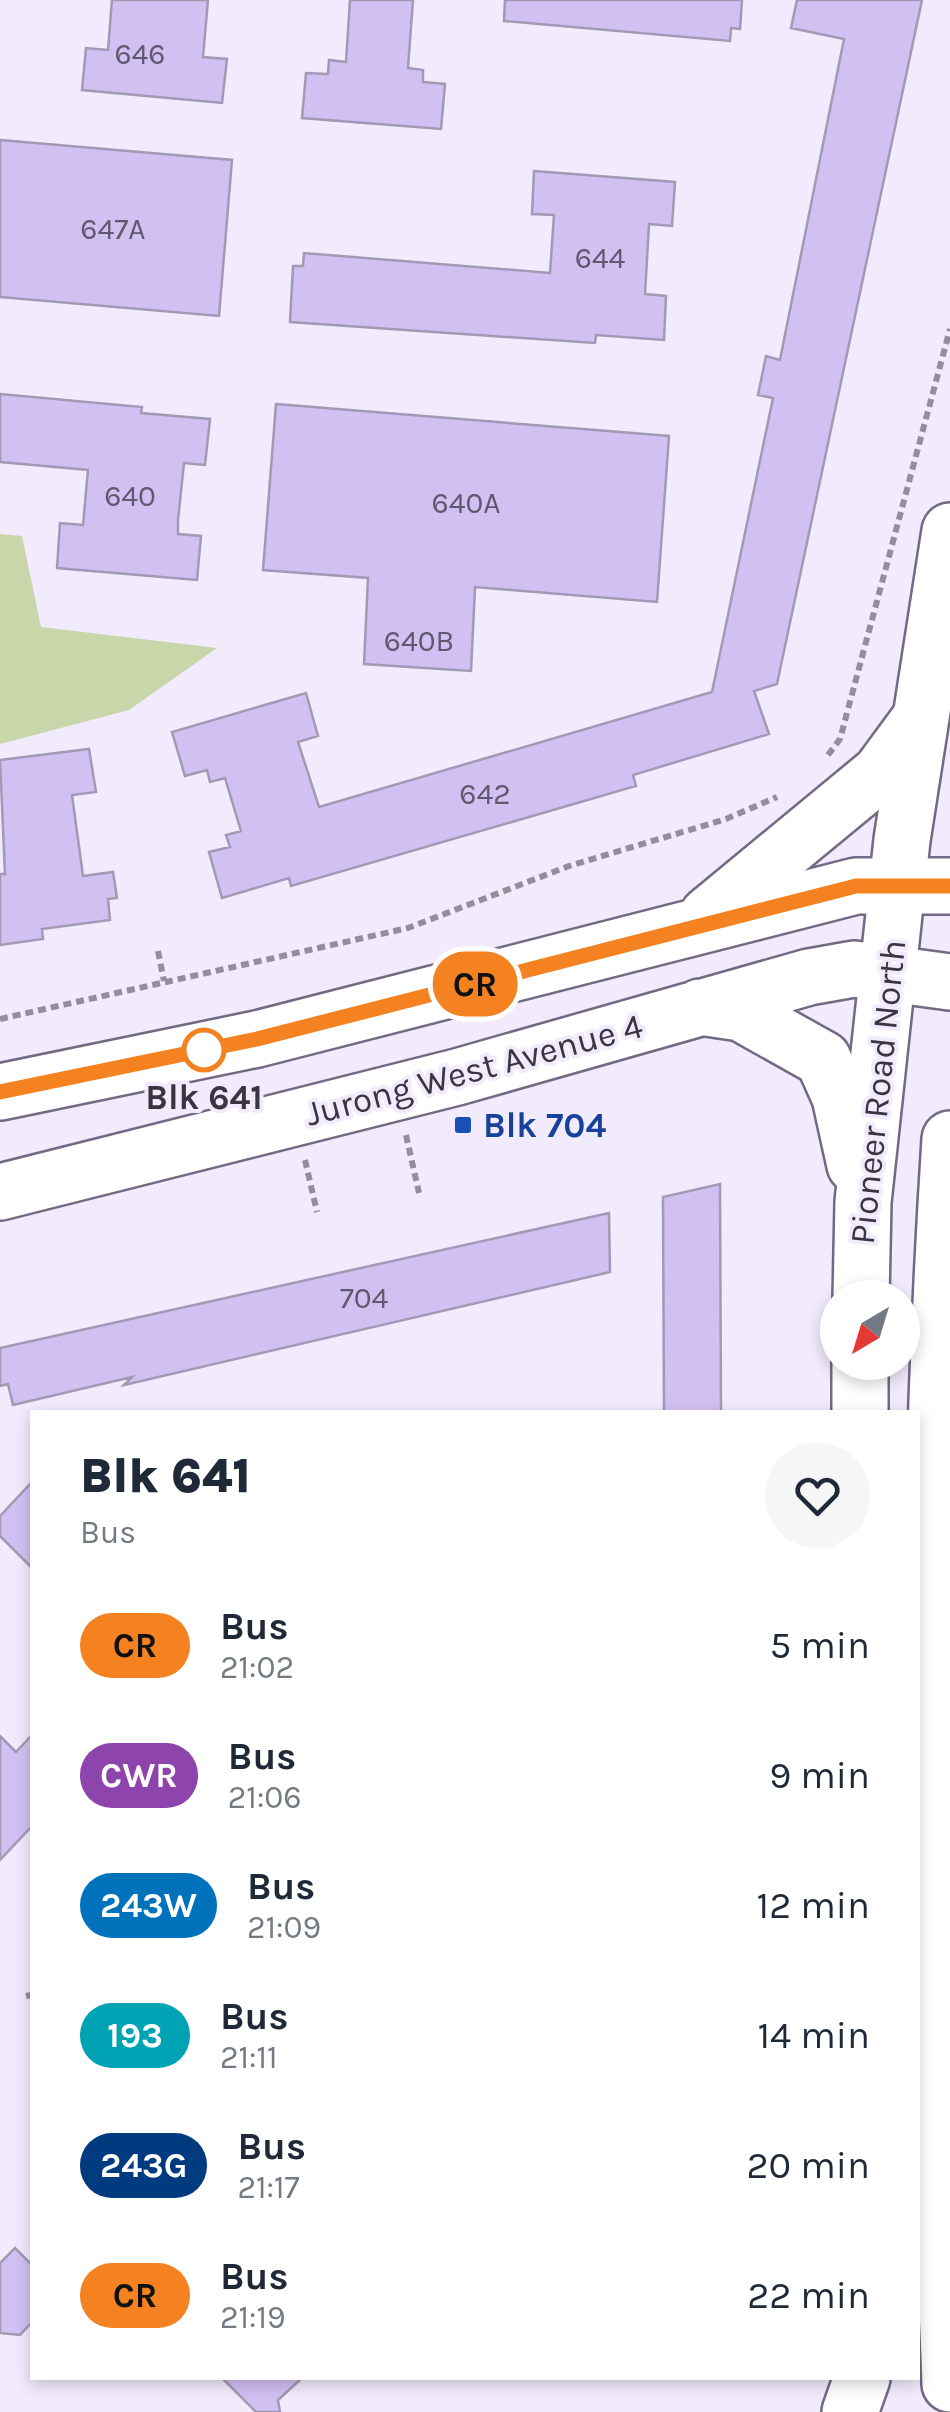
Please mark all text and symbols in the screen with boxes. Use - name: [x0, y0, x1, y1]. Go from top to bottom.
- house number: 646: [114, 36, 166, 72]
- house number: 647A: [80, 211, 146, 247]
- house number: 644: [575, 240, 626, 276]
- house number: 640: [104, 478, 156, 514]
- house number: 640A: [432, 485, 500, 521]
- house number: 640B: [384, 623, 454, 659]
- house number: 642: [459, 776, 511, 812]
- street label: Pioneer Road North: [842, 938, 914, 1246]
- line badge: CR: [430, 952, 520, 1016]
- text: CR: [453, 964, 497, 1005]
- street label: Jurong West Avenue 4: [301, 1005, 647, 1135]
- marker: Blk 641: [183, 1029, 225, 1071]
- place label: Blk 641: [145, 1077, 263, 1118]
- place label: Blk 704: [483, 1105, 606, 1146]
- marker: Blk 704: [452, 1114, 474, 1136]
- house number: 704: [340, 1280, 389, 1316]
- north arrow: [820, 1280, 920, 1380]
- map controls: [820, 1280, 920, 1380]
- button: heart: [765, 1443, 870, 1548]
- text: Blk 641: [80, 1448, 251, 1504]
- text: Bus: [80, 1514, 136, 1551]
- text: Bus: [220, 1604, 289, 1649]
- text: 5 min: [770, 1623, 870, 1668]
- text: CR: [113, 1625, 157, 1666]
- text: 21:02: [220, 1649, 294, 1686]
- text: Bus: [228, 1734, 296, 1779]
- text: 9 min: [769, 1753, 870, 1798]
- text: CWR: [100, 1755, 178, 1796]
- text: 21:06: [228, 1779, 302, 1816]
- text: Bus: [247, 1864, 315, 1909]
- text: 12 min: [757, 1883, 870, 1928]
- text: 243W: [100, 1885, 197, 1926]
- text: 21:09: [247, 1909, 321, 1946]
- text: Bus: [220, 1994, 289, 2039]
- text: 14 min: [757, 2013, 870, 2058]
- text: 193: [107, 2015, 163, 2056]
- text: 21:11: [220, 2039, 278, 2076]
- text: Bus: [237, 2124, 306, 2169]
- text: 20 min: [747, 2143, 870, 2188]
- text: 243G: [100, 2145, 187, 2186]
- text: 21:17: [237, 2169, 300, 2206]
- text: Bus: [220, 2254, 289, 2299]
- text: 22 min: [747, 2273, 870, 2318]
- text: CR: [113, 2275, 157, 2316]
- text: 21:19: [220, 2299, 286, 2336]

